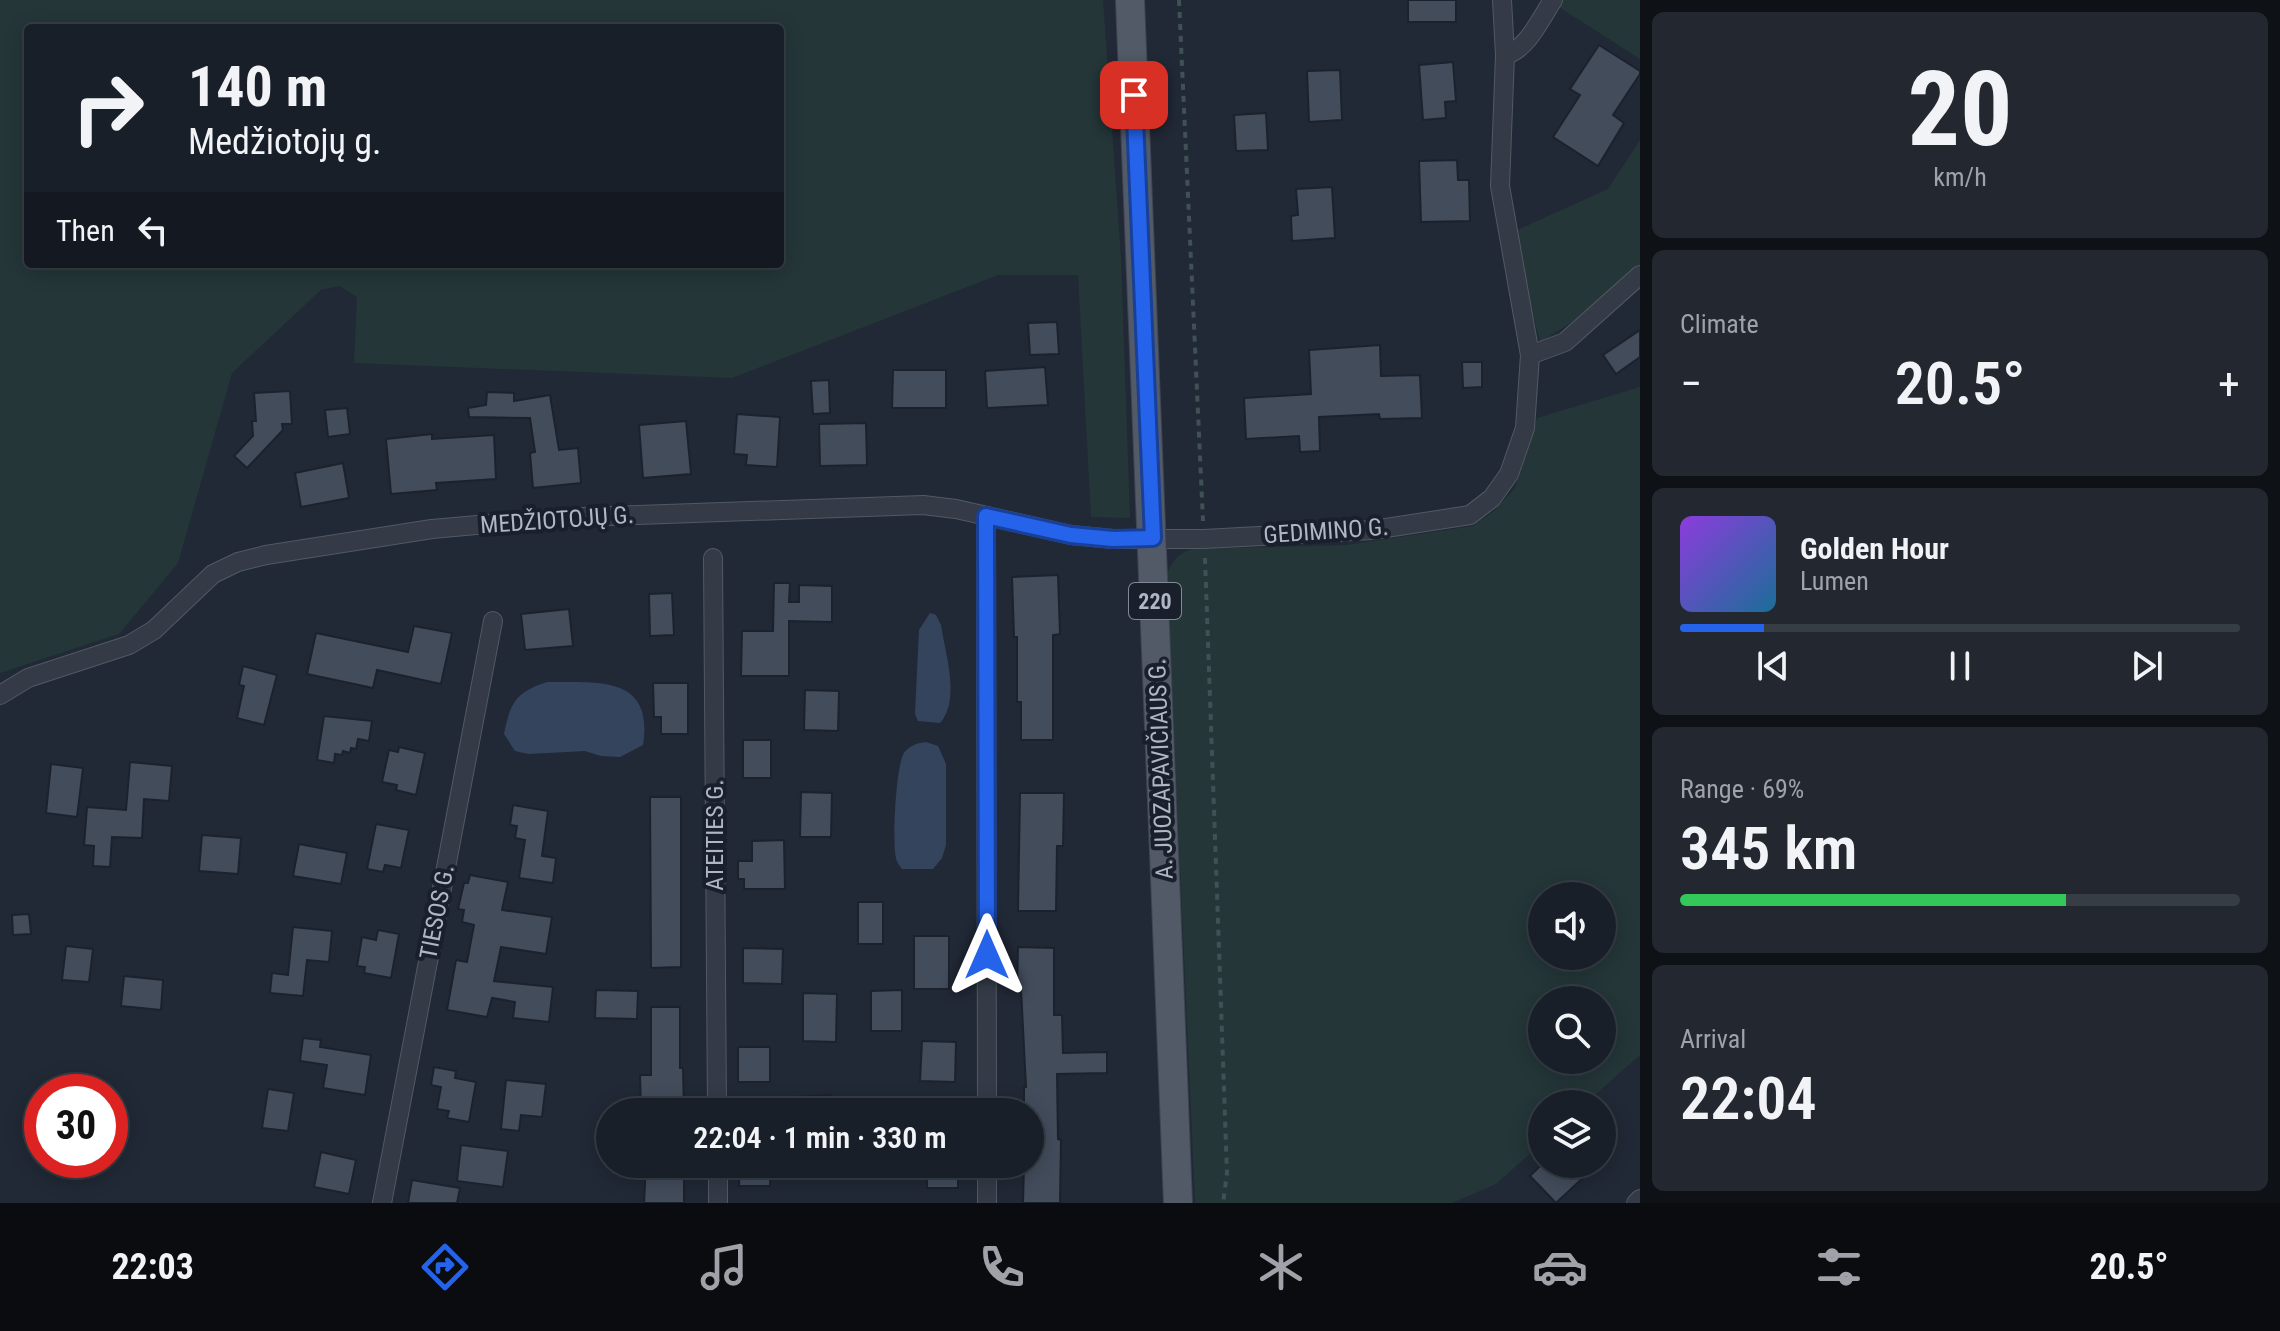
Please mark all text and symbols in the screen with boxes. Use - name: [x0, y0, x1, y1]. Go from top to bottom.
- text: 20: [1907, 49, 2013, 170]
- text: 140 m: [188, 54, 327, 120]
- icon: right: [56, 56, 160, 160]
- pin: [1100, 61, 1168, 129]
- icon: arrive: [1112, 73, 1156, 117]
- text: Medžiotojų g.: [188, 121, 381, 163]
- text: km/h: [1933, 162, 1987, 192]
- icon: left: [131, 208, 175, 252]
- text: Then: [56, 213, 115, 248]
- text: Climate: [1680, 309, 1759, 339]
- text: 20.5°: [1895, 348, 2025, 419]
- text: −: [1680, 358, 1702, 410]
- text: +: [2218, 358, 2240, 410]
- street label: MEDŽIOTOJŲ G.: [479, 501, 635, 539]
- street label: GEDIMINO G.: [1263, 513, 1389, 549]
- text: Golden Hour: [1800, 531, 1949, 566]
- text: Lumen: [1800, 566, 1869, 596]
- road number: 220: [1129, 583, 1181, 619]
- icon: previous: [1751, 644, 1795, 688]
- icon: pause: [1938, 644, 1982, 688]
- icon: next: [2125, 644, 2169, 688]
- street label: A. JUOZAPAVIČIAUS G.: [1142, 658, 1179, 880]
- text: Range · 69%: [1680, 774, 1804, 804]
- street label: ATEITIES G.: [701, 779, 729, 891]
- text: 345 km: [1680, 813, 1857, 884]
- street label: TIESOS G.: [414, 862, 460, 962]
- map controls: [1528, 882, 1616, 1178]
- button: sound: [1528, 882, 1616, 970]
- position arrow: [945, 913, 1029, 997]
- button: search: [1528, 986, 1616, 1074]
- text: Arrival: [1680, 1024, 1746, 1054]
- text: 22:04: [1680, 1063, 1817, 1134]
- speed limit sign: 30: [24, 1074, 128, 1178]
- button: layers: [1528, 1090, 1616, 1178]
- text: 22:04 · 1 min · 330 m: [693, 1120, 947, 1155]
- icon: directions: [417, 1239, 473, 1295]
- icon: music: [696, 1239, 752, 1295]
- icon: phone: [974, 1239, 1030, 1295]
- icon: climate: [1253, 1239, 1309, 1295]
- icon: car: [1532, 1239, 1588, 1295]
- icon: filters: [1811, 1239, 1867, 1295]
- text: 22:03: [111, 1246, 194, 1288]
- text: 20.5°: [2089, 1246, 2169, 1288]

